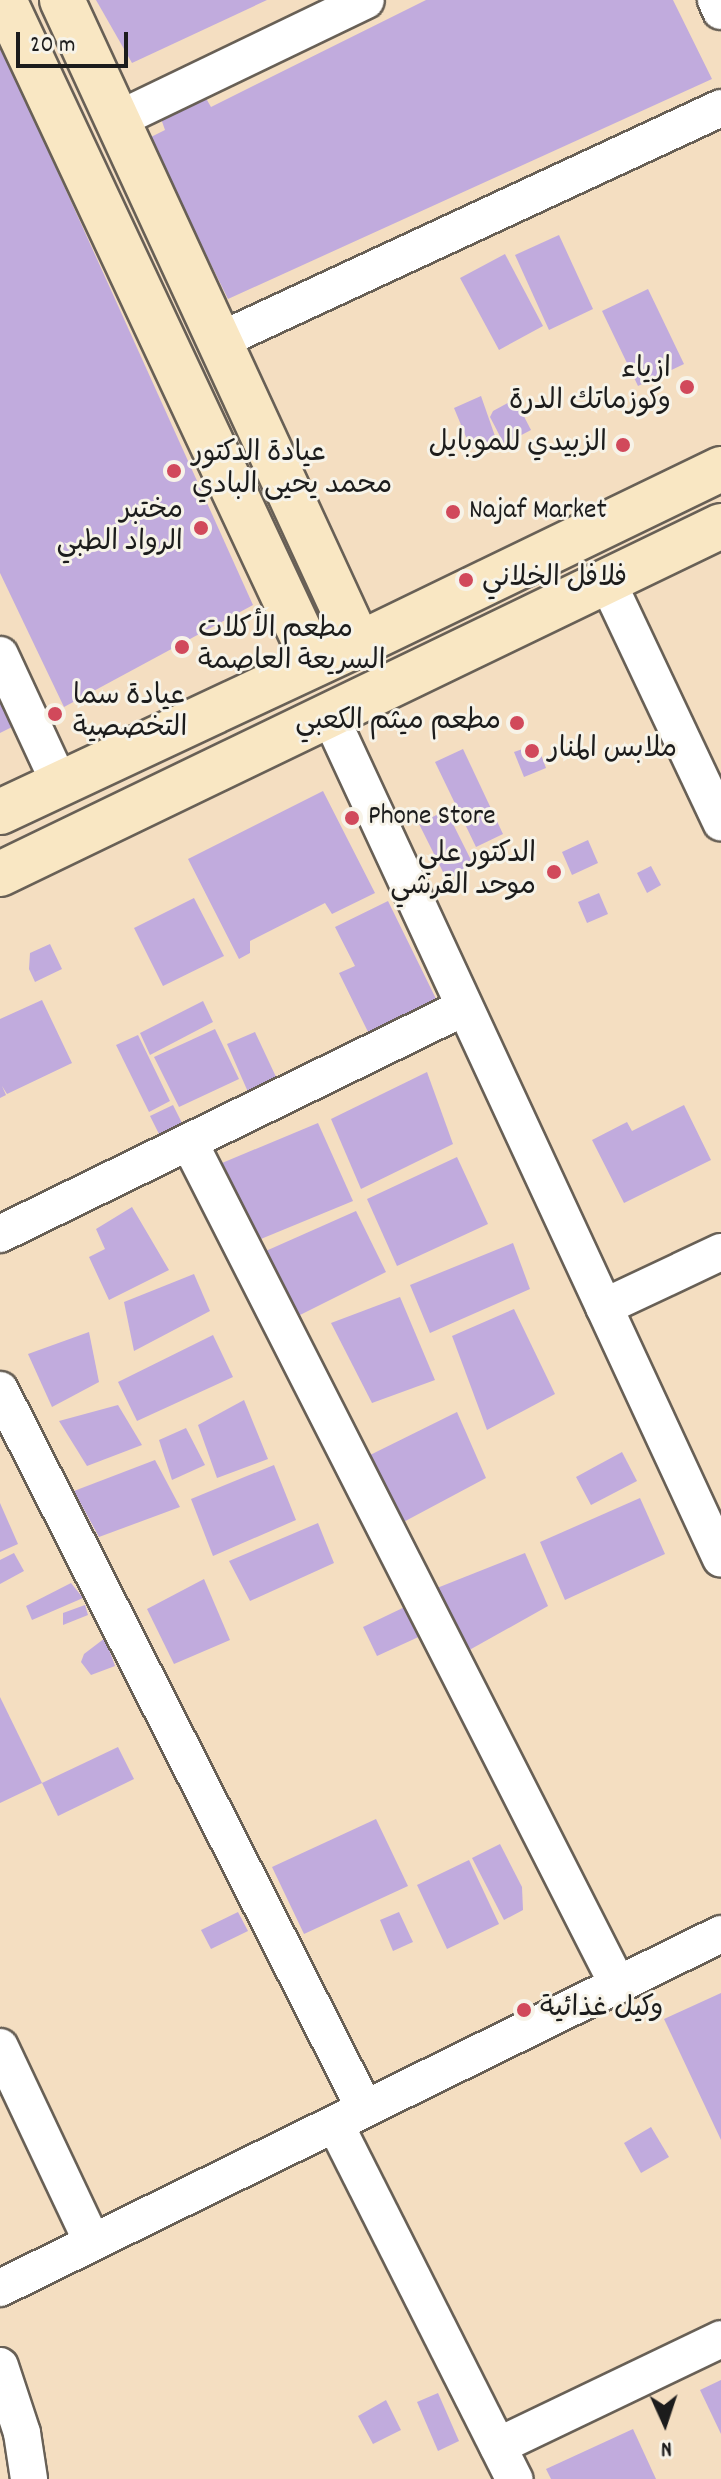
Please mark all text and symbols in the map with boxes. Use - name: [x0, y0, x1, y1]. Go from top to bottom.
- scale bar: [20, 16, 132, 66]
- text: 20 m: [30, 29, 76, 63]
- place label: ازياء وكوزماتك الدرة: [509, 354, 671, 420]
- marker: ازياء وكوزماتك الدرة: [678, 378, 696, 396]
- place label: الزبيدي للموبايل: [429, 428, 607, 462]
- marker: الزبيدي للموبايل: [614, 436, 632, 454]
- place label: عيادة الدكتور محمد يحيى البادي: [192, 438, 392, 504]
- marker: عيادة الدكتور محمد يحيى البادي: [163, 460, 185, 482]
- place label: مختبر الرواد الطبي: [57, 495, 183, 561]
- place label: Najaf Market: [469, 495, 607, 529]
- marker: Najaf Market: [444, 503, 462, 521]
- marker: مختبر الرواد الطبي: [190, 517, 212, 539]
- place label: فلافل الخلاني: [482, 563, 627, 597]
- marker: فلافل الخلاني: [457, 571, 475, 589]
- place label: مطعم الأكلات السريعة العاصمة: [198, 614, 386, 680]
- marker: مطعم الأكلات السريعة العاصمة: [173, 638, 191, 656]
- place label: عيادة سما التخصصية: [73, 681, 187, 747]
- marker: عيادة سما التخصصية: [44, 703, 66, 725]
- place label: مطعم ميثم الكعبي: [295, 706, 501, 740]
- marker: مطعم ميثم الكعبي: [508, 714, 526, 732]
- place label: ملابس المنار: [548, 734, 677, 768]
- marker: ملابس المنار: [523, 742, 541, 760]
- place label: Phone Store: [368, 801, 496, 835]
- marker: Phone Store: [343, 809, 361, 827]
- place label: الدكتور علي موحد القرشي: [390, 839, 536, 905]
- marker: الدكتور علي موحد القرشي: [543, 861, 565, 883]
- place label: وكيل غذائية: [540, 1993, 663, 2027]
- marker: وكيل غذائية: [515, 2001, 533, 2019]
- north arrow: [625, 2383, 705, 2463]
- text: N: [660, 2432, 673, 2463]

